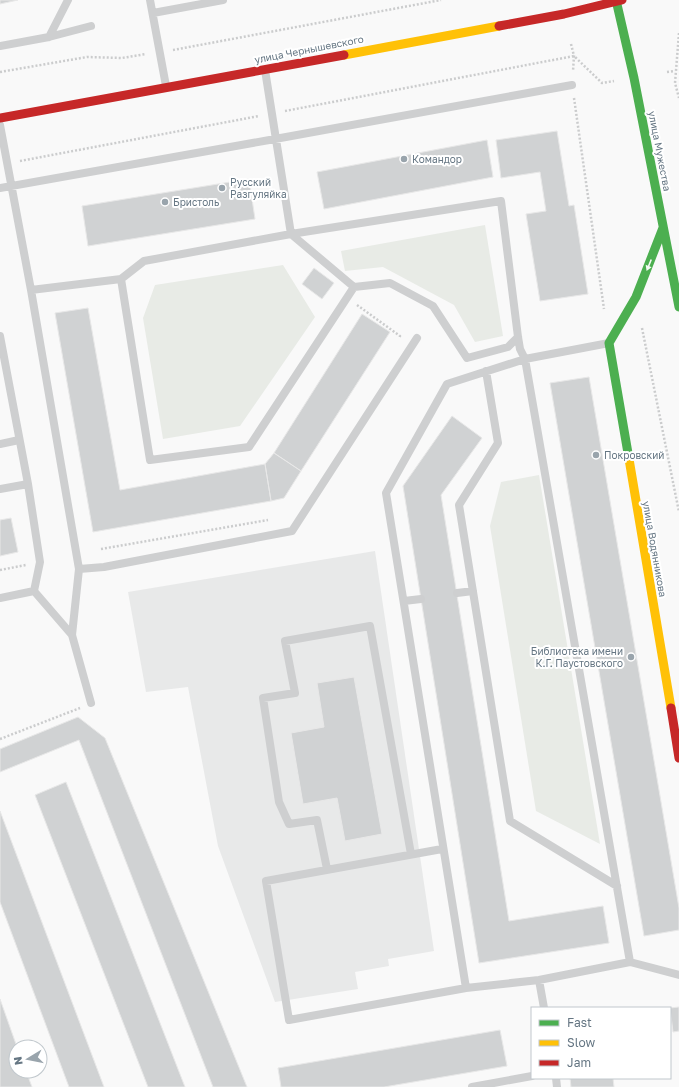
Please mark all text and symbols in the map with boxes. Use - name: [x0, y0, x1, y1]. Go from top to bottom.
- street label: улица Чернышевского: [253, 33, 365, 65]
- street label: улица Мужества: [646, 110, 674, 192]
- place label: Командор: [412, 153, 462, 165]
- marker: Командор: [399, 154, 409, 164]
- place label: Русский Разгуляйка: [230, 176, 287, 200]
- marker: Русский Разгуляйка: [217, 183, 227, 193]
- place label: Бристоль: [173, 196, 219, 208]
- marker: Бристоль: [160, 197, 170, 207]
- one-way arrow: [645, 259, 651, 271]
- place label: Покровский: [604, 449, 664, 461]
- marker: Покровский: [591, 450, 601, 460]
- street label: улица Водянникова: [641, 500, 669, 598]
- place label: Библиотека имени К.Г. Паустовского: [531, 645, 623, 669]
- marker: Библиотека имени К.Г. Паустовского: [626, 652, 636, 662]
- legend: [531, 1007, 671, 1079]
- text: Fast: [567, 1015, 592, 1030]
- text: Slow: [567, 1035, 595, 1050]
- north arrow: [8, 1039, 48, 1079]
- text: Jam: [567, 1055, 591, 1070]
- text: N: [11, 1056, 25, 1066]

